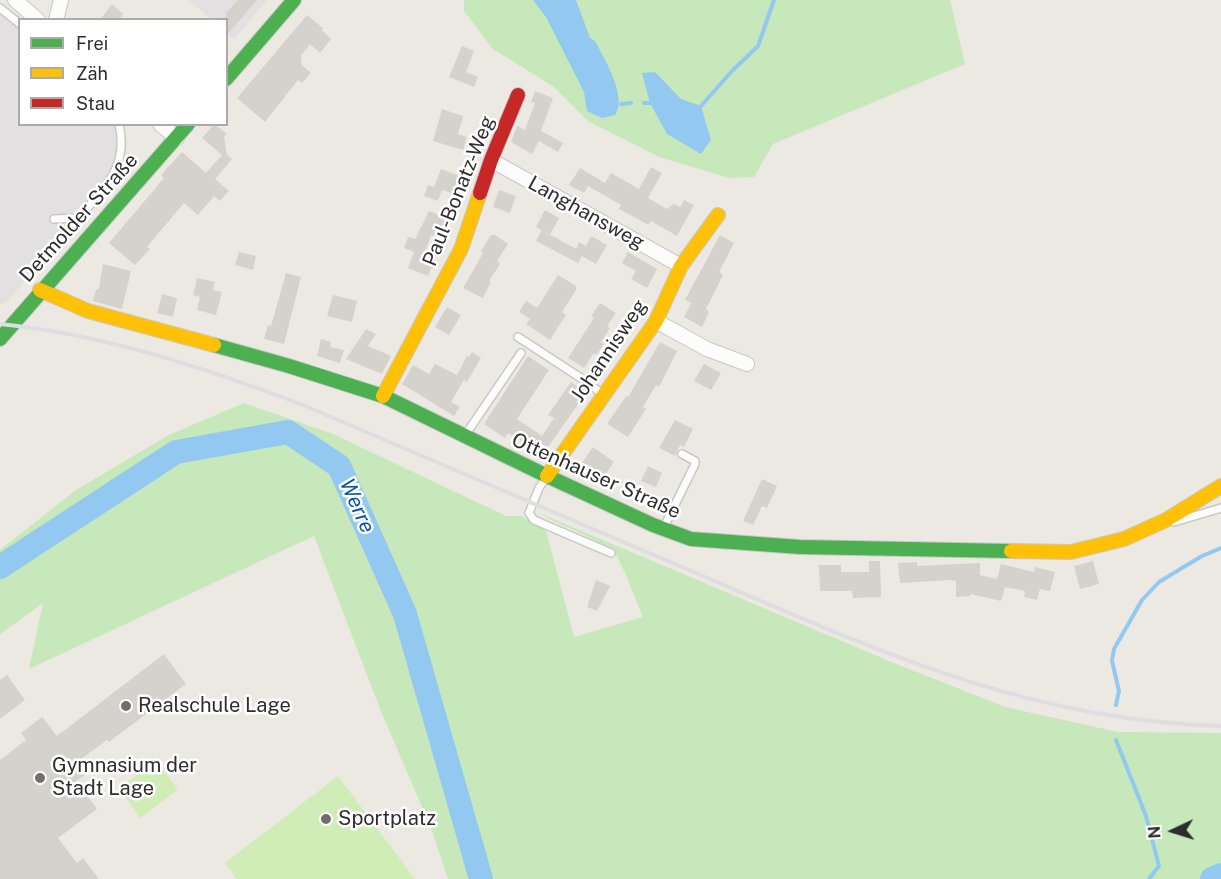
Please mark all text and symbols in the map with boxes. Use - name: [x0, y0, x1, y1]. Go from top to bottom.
- legend: [18, 18, 228, 126]
- text: Frei: [76, 33, 108, 54]
- text: Zäh: [76, 63, 108, 84]
- text: Stau: [76, 93, 115, 114]
- street label: Paul-Bonatz-Weg: [418, 112, 500, 270]
- street label: Detmolder Straße: [15, 149, 143, 287]
- street label: Langhansweg: [524, 171, 648, 255]
- street label: Johannisweg: [566, 295, 652, 407]
- street label: Ottenhauser Straße: [508, 428, 684, 524]
- water label: Werre: [334, 475, 380, 537]
- place label: Realschule Lage: [138, 694, 291, 718]
- marker: Realschule Lage: [119, 699, 133, 713]
- place label: Gymnasium der Stadt Lage: [52, 754, 197, 801]
- marker: Gymnasium der Stadt Lage: [33, 771, 47, 785]
- north arrow: [1143, 801, 1203, 861]
- place label: Sportplatz: [338, 807, 436, 831]
- marker: Sportplatz: [319, 812, 333, 826]
- text: N: [1145, 825, 1164, 839]

